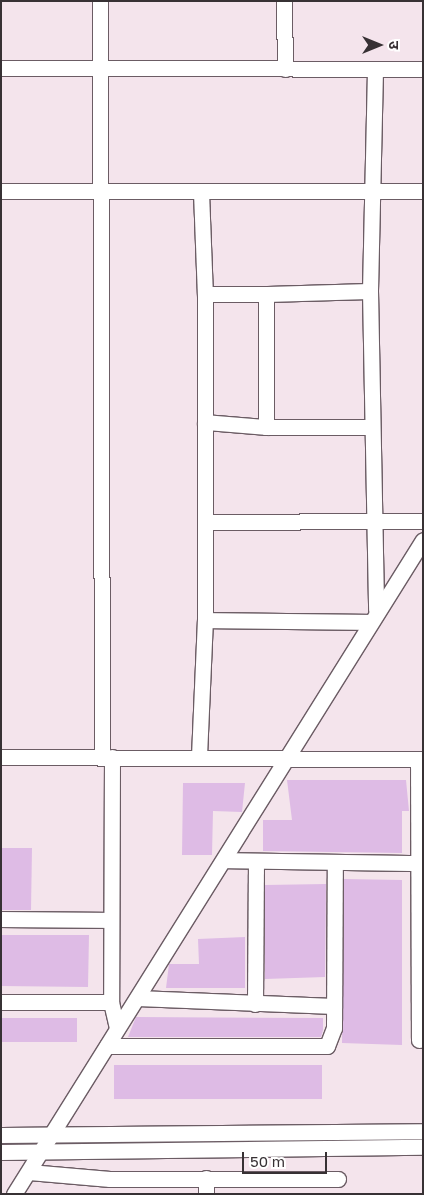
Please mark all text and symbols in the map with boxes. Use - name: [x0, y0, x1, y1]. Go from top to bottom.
- north arrow: [354, 20, 404, 70]
- text: उ: [386, 41, 403, 49]
- scale bar: [244, 1142, 329, 1174]
- text: 50 m: [250, 1152, 285, 1170]

